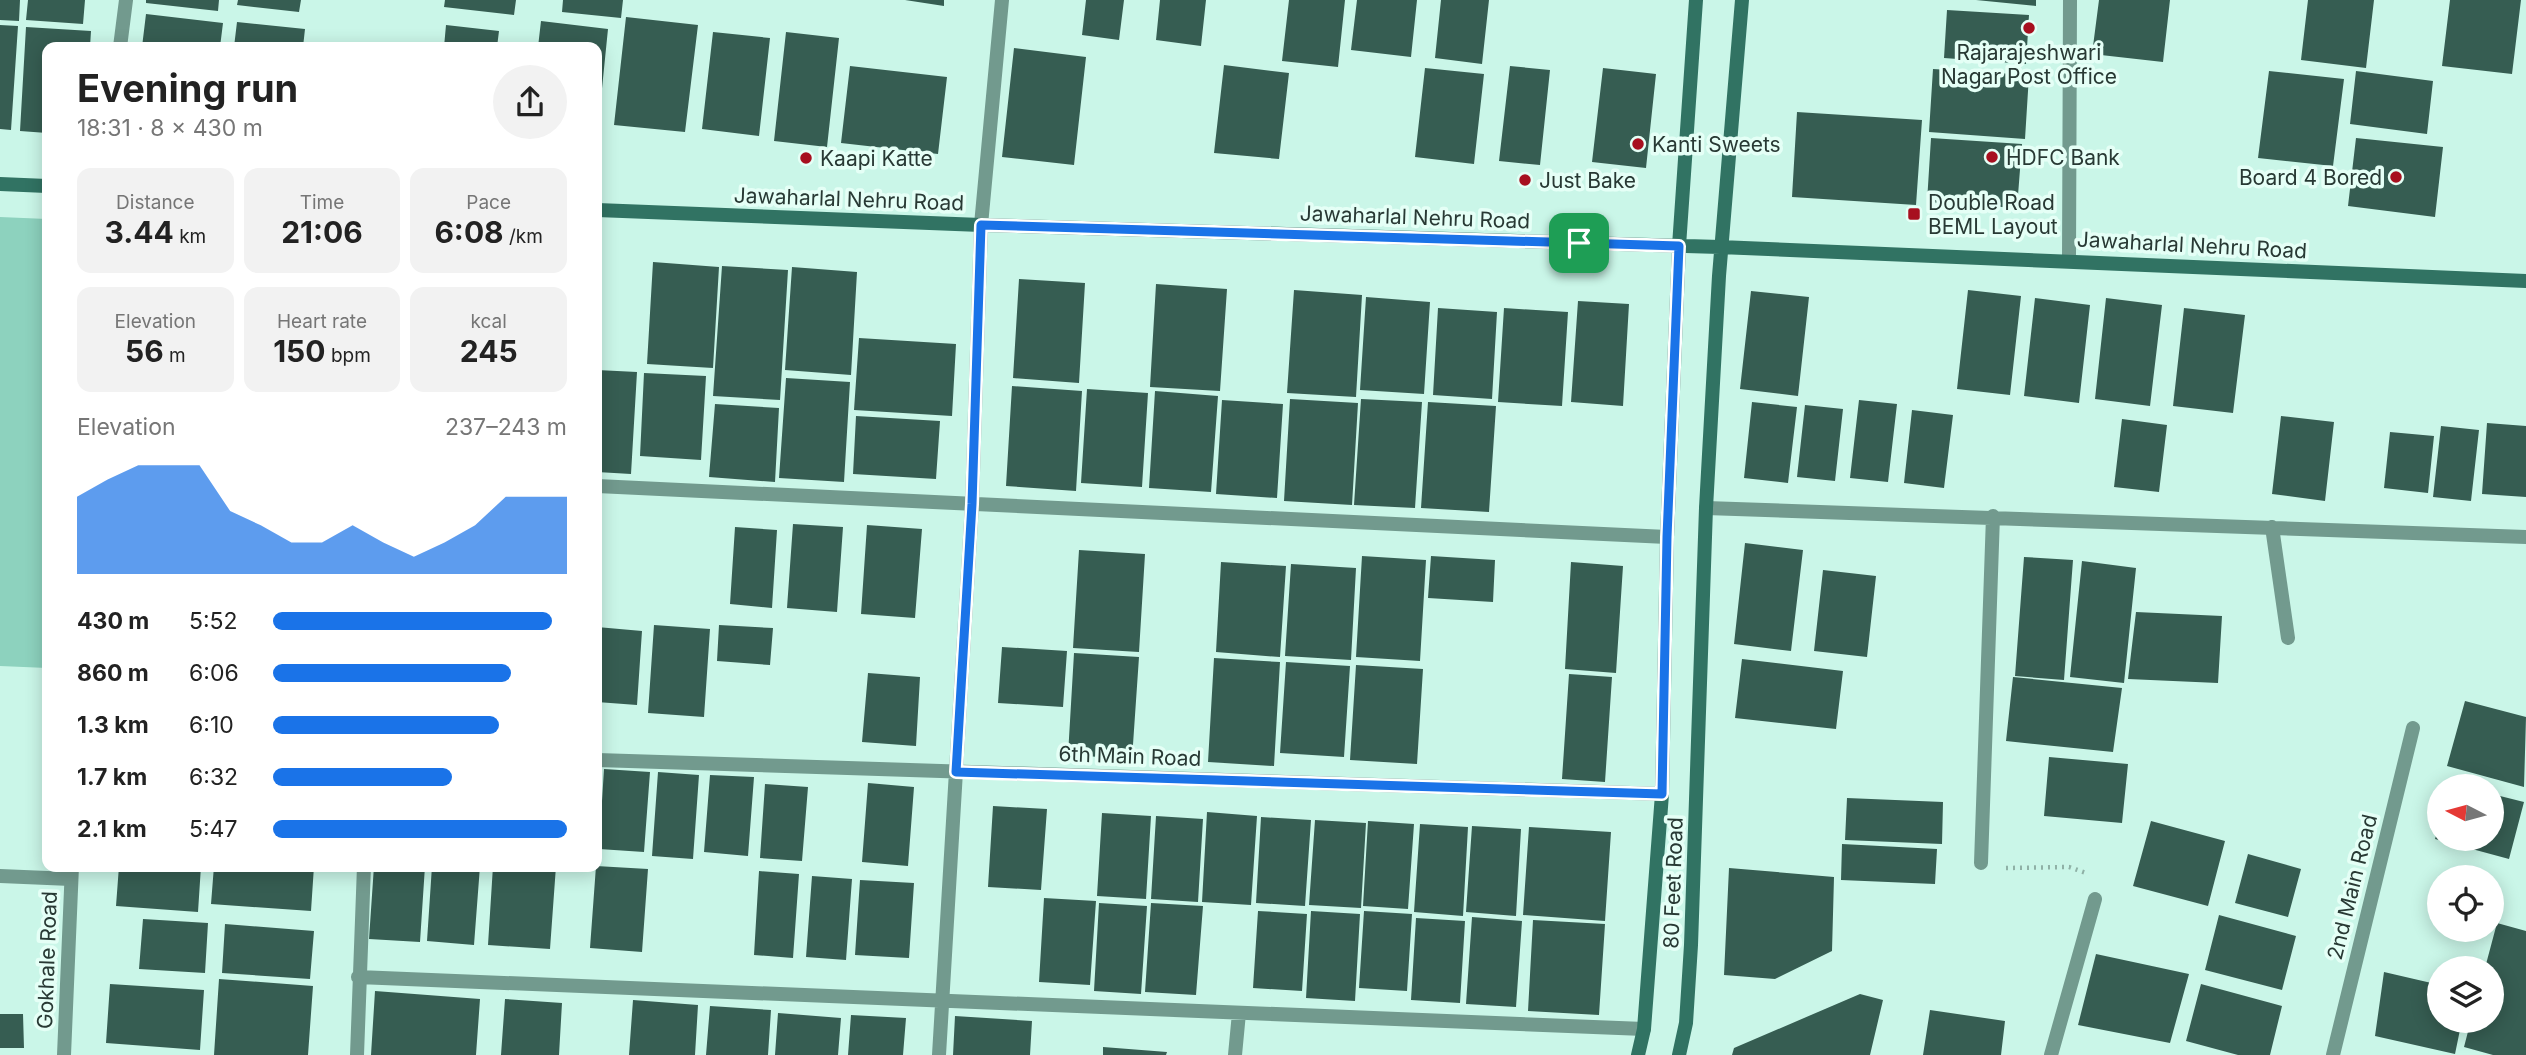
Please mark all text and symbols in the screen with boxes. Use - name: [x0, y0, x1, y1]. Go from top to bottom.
- marker: Rajarajeshwari Nagar Post Office: [2021, 20, 2037, 36]
- place label: Rajarajeshwari Nagar Post Office: [1941, 40, 2117, 89]
- text: Evening run: [77, 65, 298, 111]
- button: share: [493, 65, 567, 139]
- text: 18:31 · 8 × 430 m: [77, 114, 263, 142]
- place label: Kanti Sweets: [1652, 132, 1781, 157]
- marker: Kanti Sweets: [1630, 136, 1646, 152]
- place label: HDFC Bank: [2006, 145, 2120, 170]
- place label: Kaapi Katte: [820, 146, 933, 171]
- marker: HDFC Bank: [1984, 149, 2000, 165]
- marker: Kaapi Katte: [798, 150, 814, 166]
- place label: Board 4 Bored: [2239, 165, 2382, 190]
- place label: Just Bake: [1539, 168, 1636, 193]
- marker: Board 4 Bored: [2388, 169, 2404, 185]
- marker: Just Bake: [1517, 172, 1533, 188]
- street label: Jawaharlal Nehru Road: [733, 182, 965, 216]
- place label: Double Road BEML Layout: [1928, 190, 2058, 239]
- text: Distance: [116, 191, 195, 214]
- text: Time: [300, 191, 344, 214]
- text: Pace: [466, 191, 511, 214]
- street label: Jawaharlal Nehru Road: [1299, 200, 1531, 234]
- marker: Double Road BEML Layout: [1906, 206, 1922, 222]
- pin: [1549, 213, 1609, 273]
- text: 3.44: [104, 214, 174, 250]
- text: 21:06: [281, 214, 363, 250]
- text: 6:08: [434, 214, 504, 250]
- icon: arrive: [1560, 224, 1598, 262]
- text: km: [174, 225, 206, 248]
- text: /km: [504, 225, 543, 248]
- street label: Jawaharlal Nehru Road: [2076, 226, 2308, 264]
- text: Elevation: [115, 310, 196, 333]
- text: Heart rate: [277, 310, 367, 333]
- text: kcal: [471, 310, 507, 333]
- text: 56: [125, 333, 164, 369]
- text: 150: [273, 333, 326, 369]
- text: 245: [460, 333, 518, 369]
- text: m: [164, 344, 186, 367]
- text: bpm: [326, 344, 371, 367]
- text: Elevation: [77, 413, 176, 441]
- text: 237–243 m: [445, 413, 567, 441]
- text: 430 m: [77, 607, 149, 635]
- text: 5:52: [189, 607, 238, 635]
- text: 860 m: [77, 659, 149, 687]
- text: 6:06: [189, 659, 239, 687]
- text: 1.3 km: [77, 711, 149, 739]
- text: 6:10: [189, 711, 234, 739]
- street label: 6th Main Road: [1058, 741, 1202, 771]
- text: 1.7 km: [77, 763, 147, 791]
- text: 6:32: [189, 763, 238, 791]
- north arrow: [2427, 774, 2504, 850]
- map controls: [2427, 774, 2504, 1033]
- street label: 2nd Main Road: [2322, 812, 2382, 962]
- text: 2.1 km: [77, 815, 147, 843]
- text: 5:47: [189, 815, 237, 843]
- street label: 80 Feet Road: [1658, 817, 1688, 949]
- button: locate: [2427, 865, 2504, 942]
- street label: Gokhale Road: [32, 891, 62, 1029]
- button: layers: [2427, 956, 2504, 1033]

